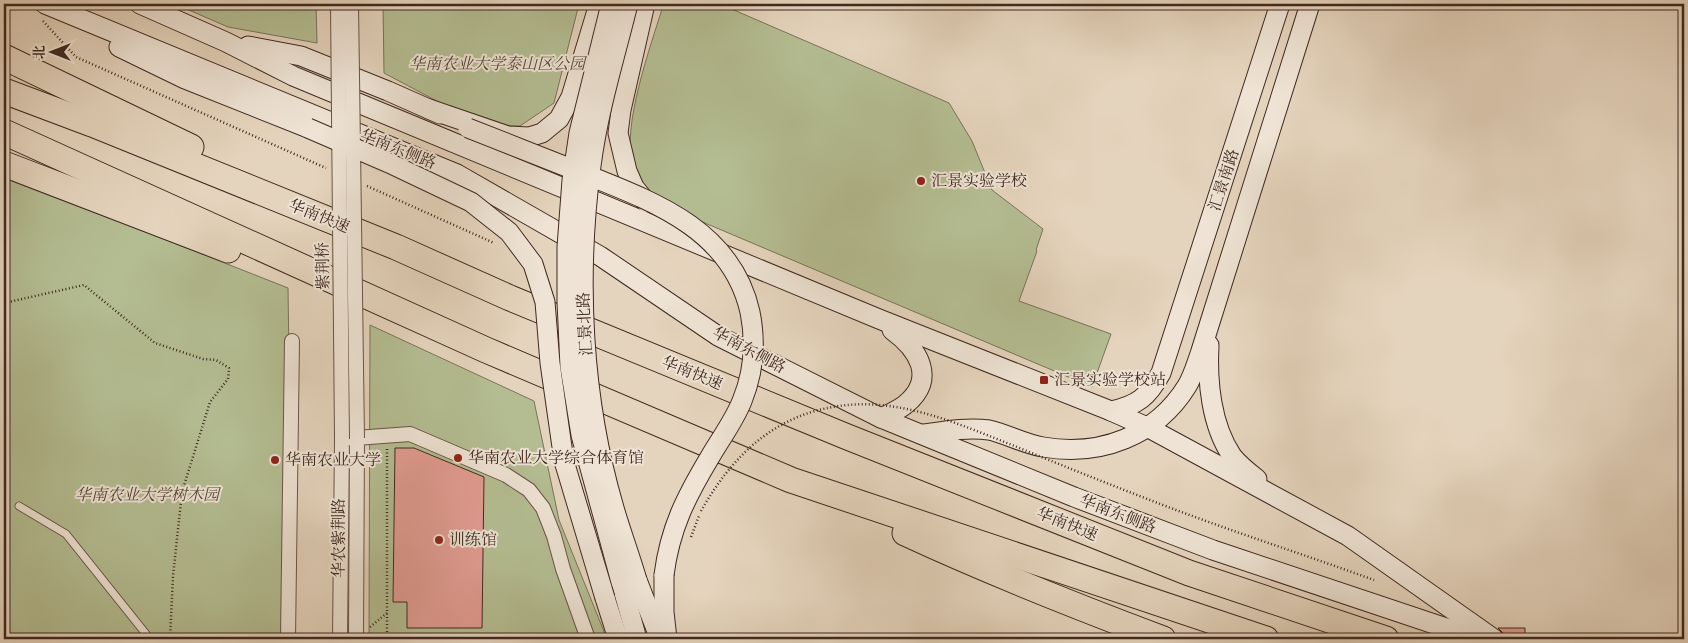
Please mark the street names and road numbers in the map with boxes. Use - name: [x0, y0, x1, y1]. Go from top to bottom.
- street label: 华南东侧路: [357, 124, 439, 174]
- street label: 汇景南路: [1204, 146, 1244, 214]
- street label: 华南快速: [285, 194, 353, 238]
- street label: 紫荆桥: [312, 242, 334, 290]
- street label: 汇景北路: [572, 291, 598, 357]
- street label: 华南东侧路: [709, 322, 789, 378]
- street label: 华南快速: [658, 351, 726, 395]
- street label: 华南东侧路: [1077, 489, 1159, 539]
- street label: 华农紫荆路: [328, 498, 350, 578]
- street label: 华南快速: [1033, 502, 1101, 546]

